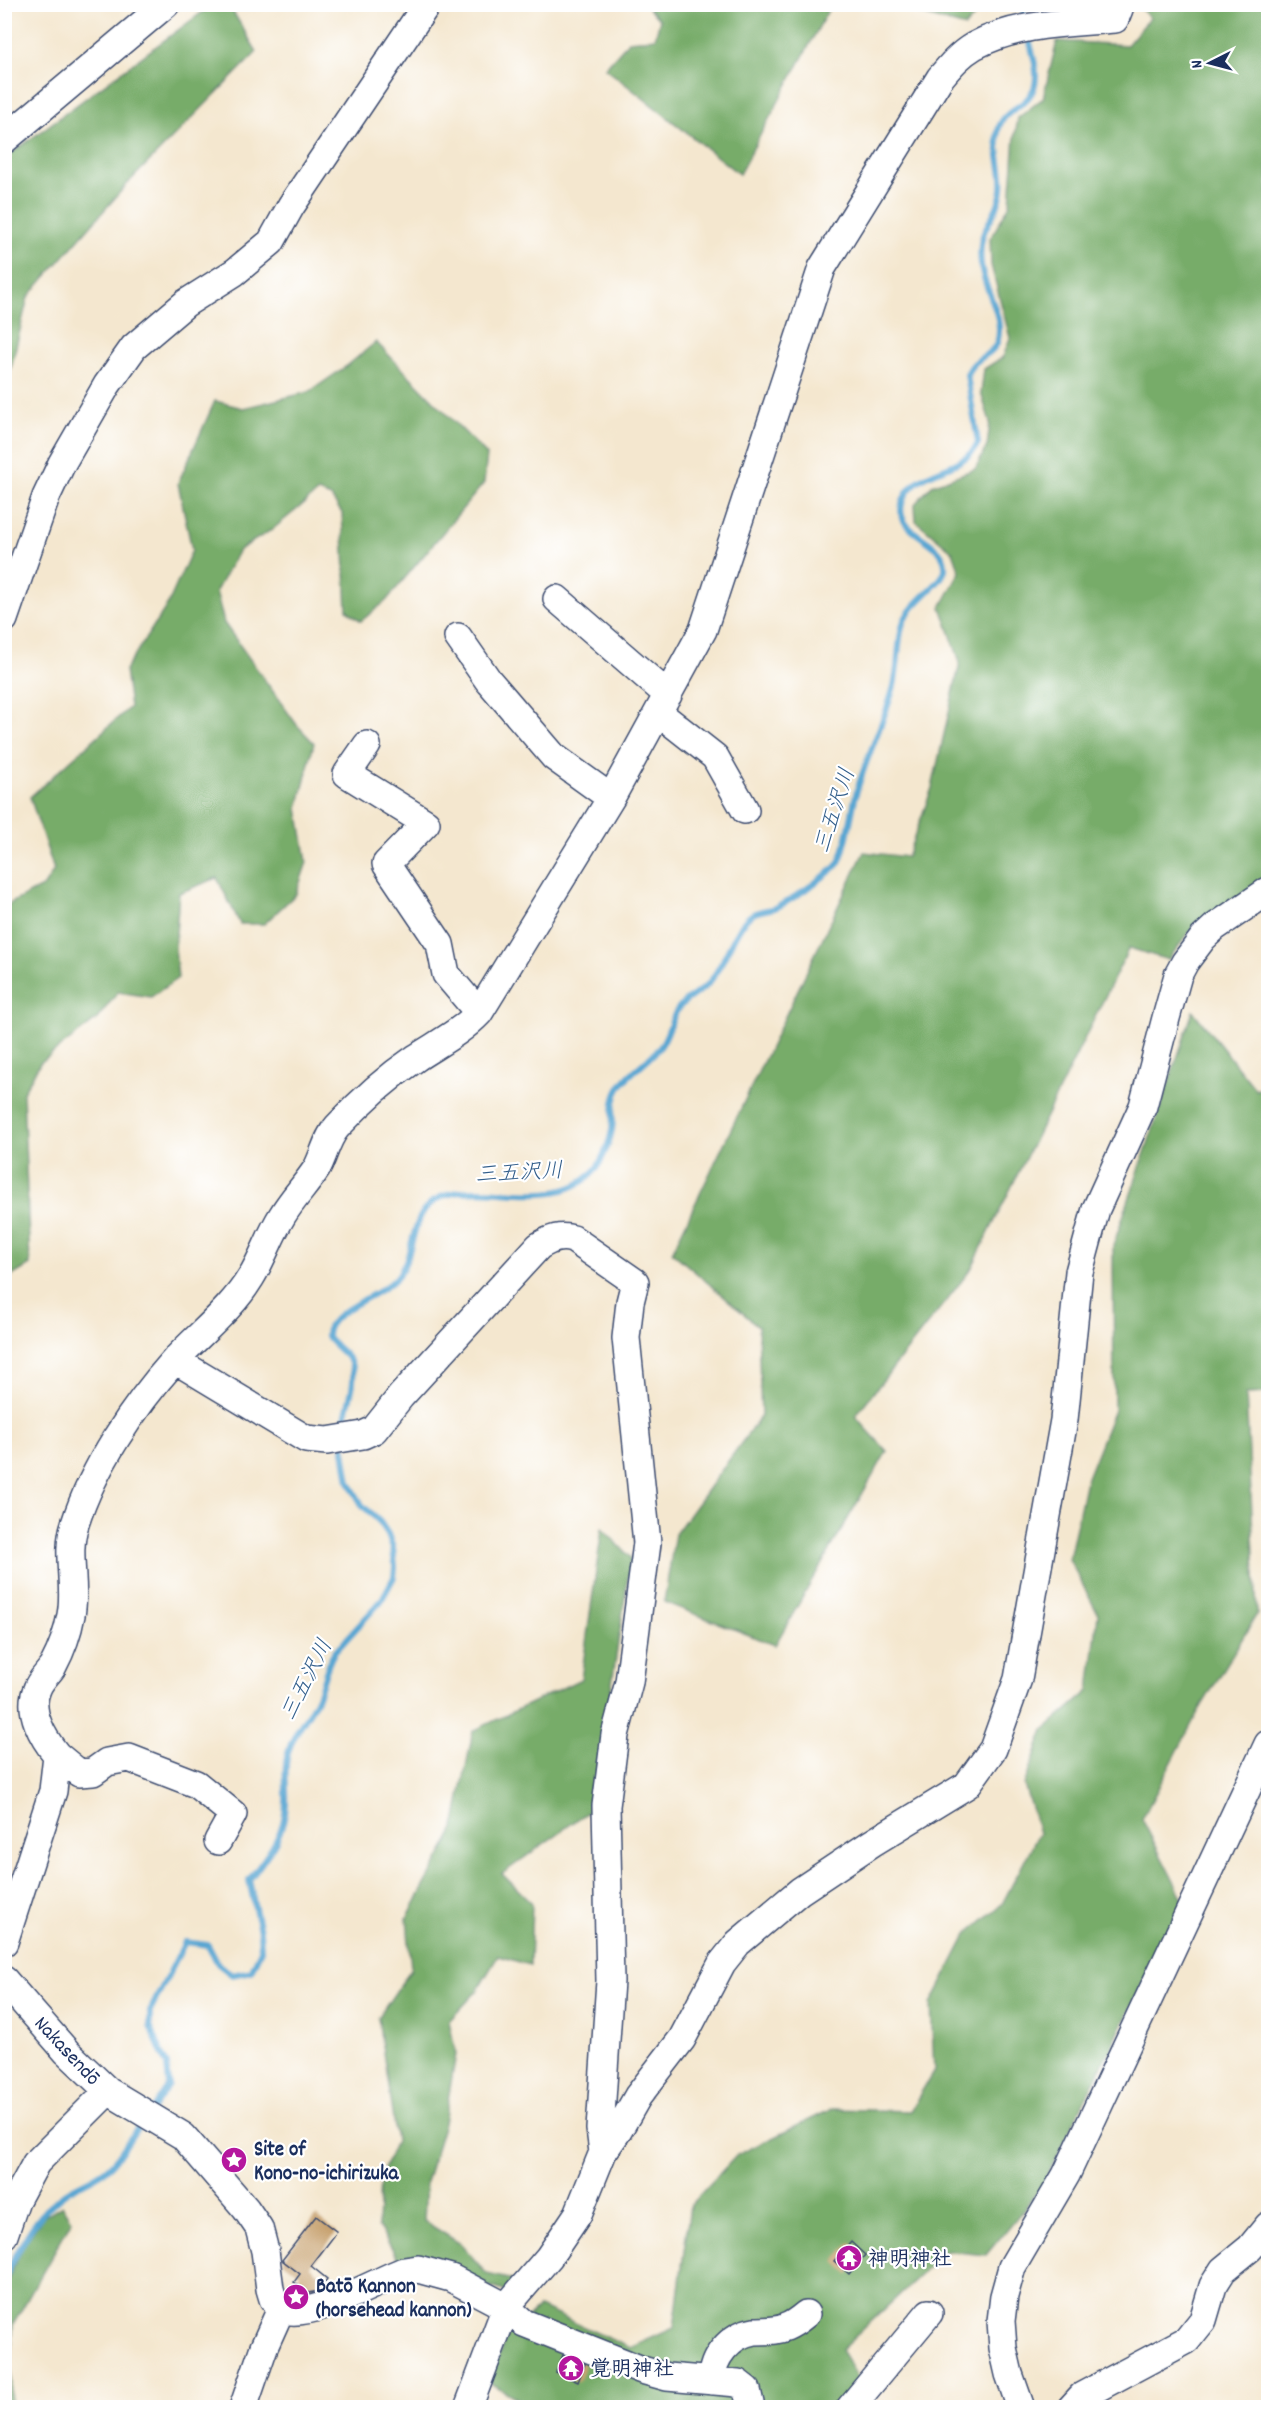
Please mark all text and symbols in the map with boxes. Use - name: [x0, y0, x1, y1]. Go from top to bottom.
- north arrow: [1180, 33, 1240, 93]
- text: N: [1186, 59, 1209, 69]
- water label: 三五沢川: [808, 764, 865, 858]
- water label: 三五沢川: [474, 1157, 564, 1192]
- water label: 三五沢川: [274, 1634, 342, 1727]
- street label: Nakasendō: [26, 2010, 106, 2094]
- place label: Site of Kono-no-ichirizuka: [254, 2136, 400, 2190]
- place icon: Site of Kono-no-ichirizuka: [219, 2145, 249, 2175]
- temple icon: 神明神社: [834, 2243, 864, 2273]
- place label: 神明神社: [868, 2246, 952, 2276]
- place label: Batō Kannon (horsehead kannon): [316, 2273, 472, 2327]
- place icon: Batō Kannon (horsehead kannon): [281, 2282, 311, 2312]
- temple icon: 覚明神社: [556, 2353, 586, 2383]
- place label: 覚明神社: [590, 2356, 674, 2386]

